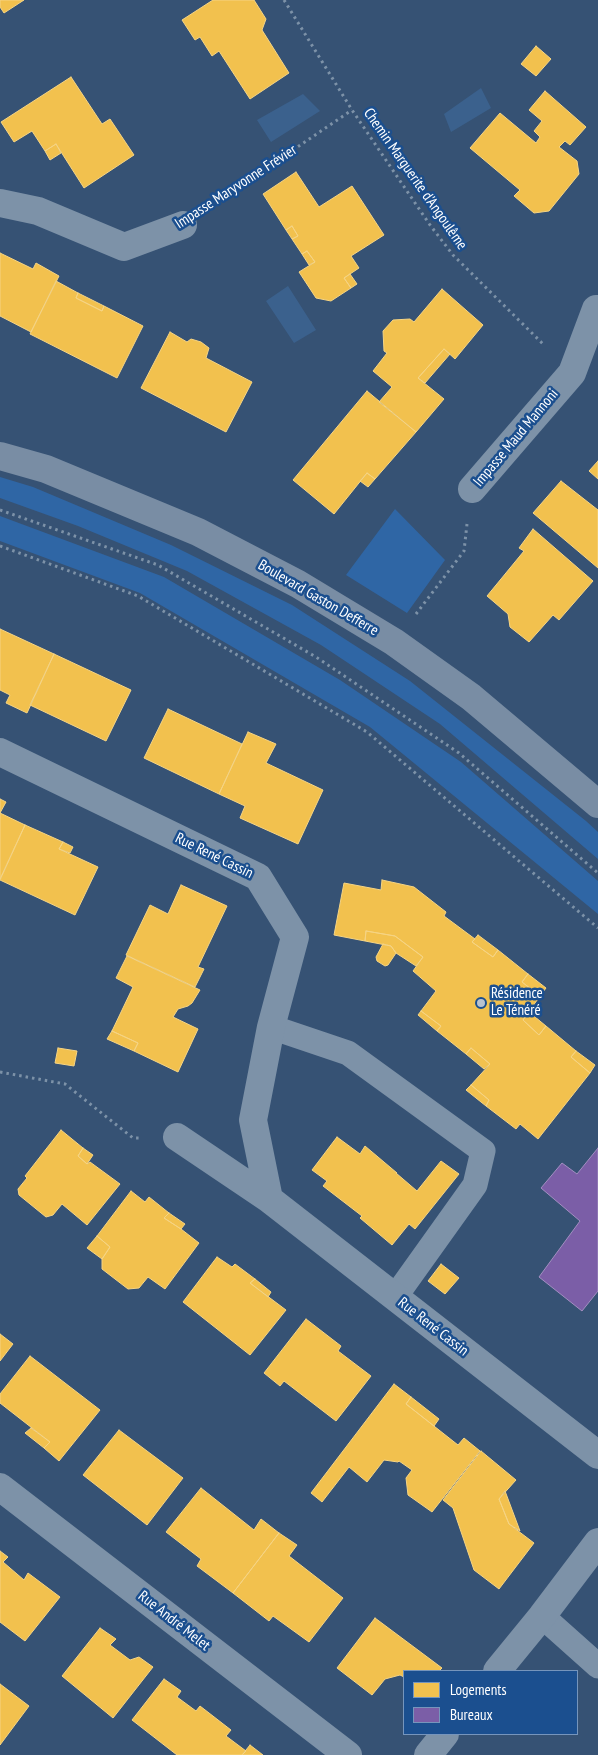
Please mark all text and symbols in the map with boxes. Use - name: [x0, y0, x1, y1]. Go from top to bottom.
- street label: Chemin Marguerite d'Angoulême: [359, 105, 471, 253]
- street label: Impasse Maryvonne Frévier: [172, 141, 300, 233]
- street label: Impasse Maud Mannoni: [470, 385, 562, 491]
- street label: Boulevard Gaston Defferre: [255, 556, 381, 640]
- street label: Rue René Cassin: [172, 829, 256, 883]
- place label: Résidence Le Ténéré: [491, 985, 543, 1020]
- marker: Résidence Le Ténéré: [475, 997, 487, 1009]
- street label: Rue René Cassin: [394, 1294, 472, 1360]
- street label: Rue André Melet: [134, 1587, 214, 1655]
- legend: [403, 1670, 578, 1735]
- text: Logements: [450, 1680, 506, 1699]
- text: Bureaux: [450, 1705, 493, 1724]

